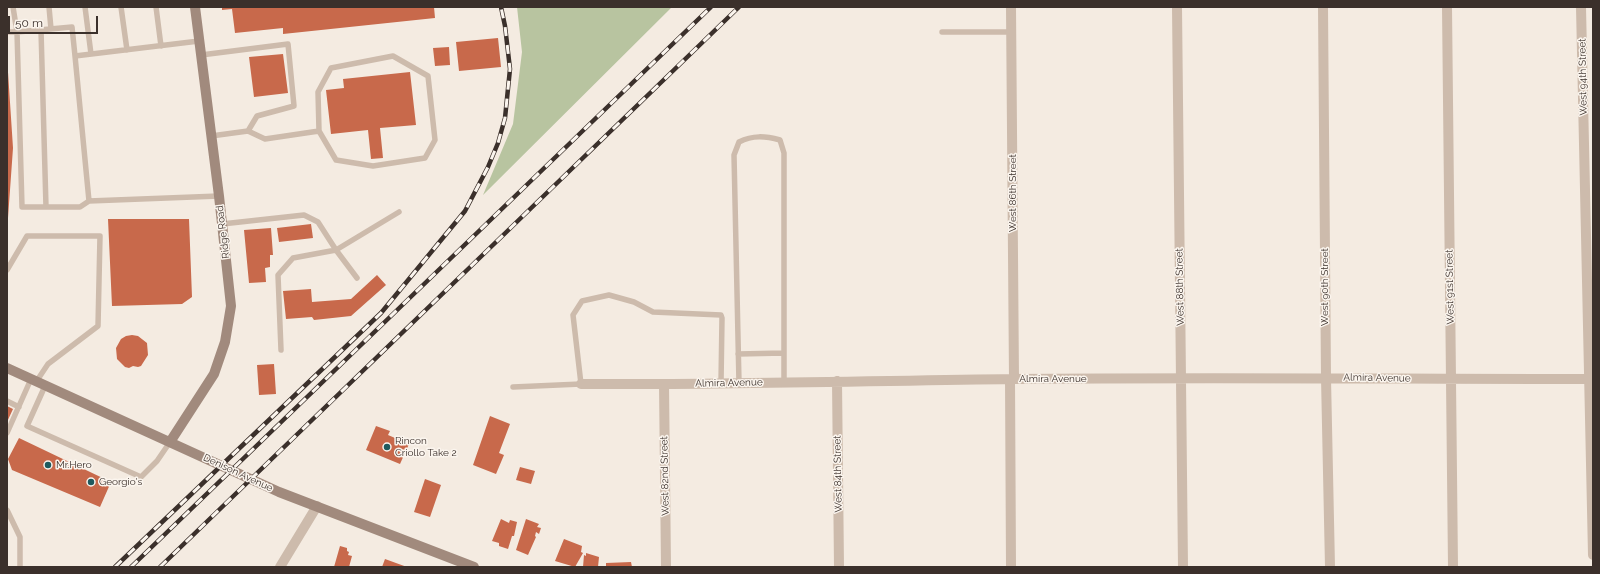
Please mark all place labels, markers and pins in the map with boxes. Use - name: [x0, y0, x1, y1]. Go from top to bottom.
- place label: Rincon Criollo Take 2: [395, 435, 457, 458]
- marker: Rincon Criollo Take 2: [382, 442, 392, 452]
- place label: Mr.Hero: [56, 459, 92, 471]
- marker: Mr.Hero: [43, 460, 53, 470]
- place label: Georgio's: [99, 476, 142, 488]
- marker: Georgio's: [86, 477, 96, 487]

